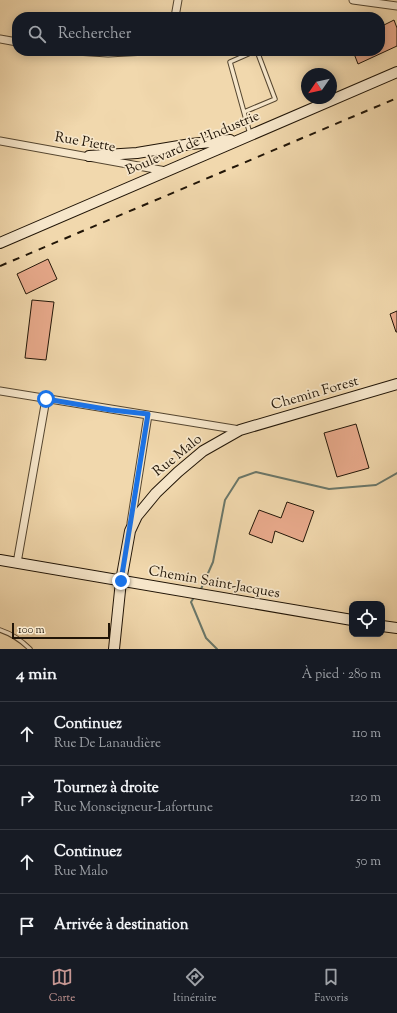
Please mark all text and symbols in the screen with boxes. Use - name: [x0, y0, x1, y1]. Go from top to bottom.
- search box: [12, 12, 385, 56]
- icon: search: [26, 23, 48, 45]
- text: Rechercher: [58, 24, 131, 45]
- north arrow: [301, 68, 337, 104]
- street label: Boulevard de l'Industrie: [123, 107, 263, 181]
- street label: Rue Piette: [53, 128, 117, 158]
- street label: Chemin Forest: [269, 372, 361, 416]
- route start: [37, 390, 55, 408]
- street label: Rue Malo: [149, 430, 207, 482]
- street label: Chemin Saint-Jacques: [147, 562, 281, 604]
- route end: [112, 572, 130, 590]
- map controls: [349, 601, 385, 637]
- button: locate: [349, 601, 385, 637]
- scale bar: [12, 621, 110, 640]
- text: 100 m: [18, 622, 45, 638]
- text: 4 min: [16, 663, 57, 687]
- text: À pied · 280 m: [302, 666, 381, 684]
- text: Continuez: [54, 714, 122, 735]
- icon: ahead: [16, 723, 38, 745]
- text: 110 m: [352, 725, 381, 743]
- text: Rue De Lanaudière: [54, 735, 161, 753]
- text: Tournez à droite: [54, 778, 159, 799]
- icon: right: [16, 787, 38, 809]
- text: 120 m: [350, 789, 381, 807]
- text: Rue Monseigneur-Lafortune: [54, 799, 213, 817]
- text: Continuez: [54, 842, 122, 863]
- icon: ahead: [16, 851, 38, 873]
- text: 50 m: [356, 853, 381, 871]
- text: Rue Malo: [54, 863, 108, 881]
- icon: arrive: [16, 915, 38, 937]
- text: Arrivée à destination: [54, 915, 189, 936]
- tab: Carte: [49, 966, 75, 1006]
- tab: Itinéraire: [173, 966, 217, 1006]
- tab: Favoris: [314, 966, 348, 1006]

